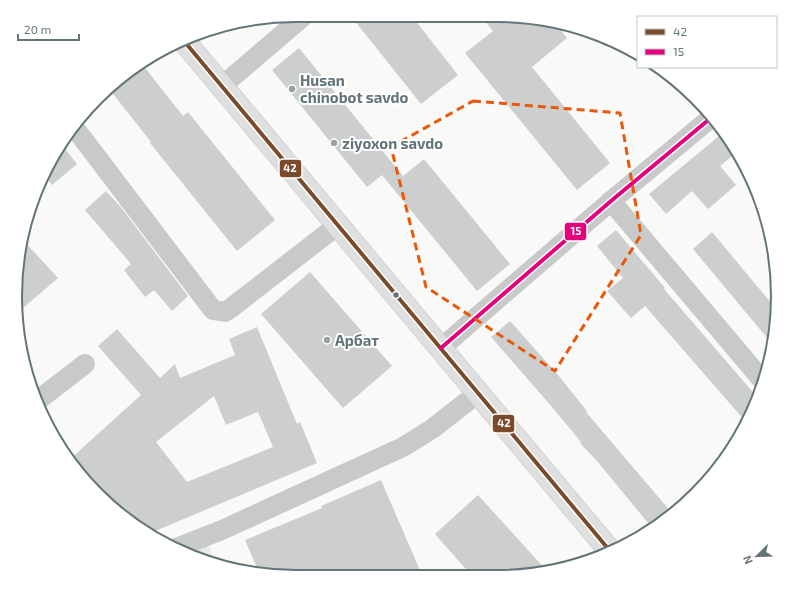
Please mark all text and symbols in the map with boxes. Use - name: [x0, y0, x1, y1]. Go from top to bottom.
- scale bar: [18, 16, 79, 42]
- legend: [637, 16, 777, 68]
- text: 20 m: [24, 22, 51, 36]
- text: 42: [673, 24, 687, 38]
- text: 15: [673, 44, 684, 58]
- place label: Husan chinobot savdo: [300, 71, 409, 106]
- marker: Husan chinobot savdo: [287, 84, 297, 94]
- place label: ziyoxon savdo: [342, 134, 443, 153]
- marker: ziyoxon savdo: [329, 138, 339, 148]
- line badge: 42: [279, 159, 302, 178]
- text: 42: [283, 161, 297, 174]
- line badge: 15: [564, 222, 587, 241]
- text: 15: [571, 224, 581, 237]
- unlabelled marker: [391, 290, 401, 300]
- place label: Арбат: [335, 331, 379, 349]
- marker: Арбат: [322, 335, 332, 345]
- line badge: 42: [492, 414, 515, 433]
- text: 42: [497, 416, 511, 429]
- north arrow: [737, 536, 777, 576]
- text: N: [740, 554, 755, 566]

